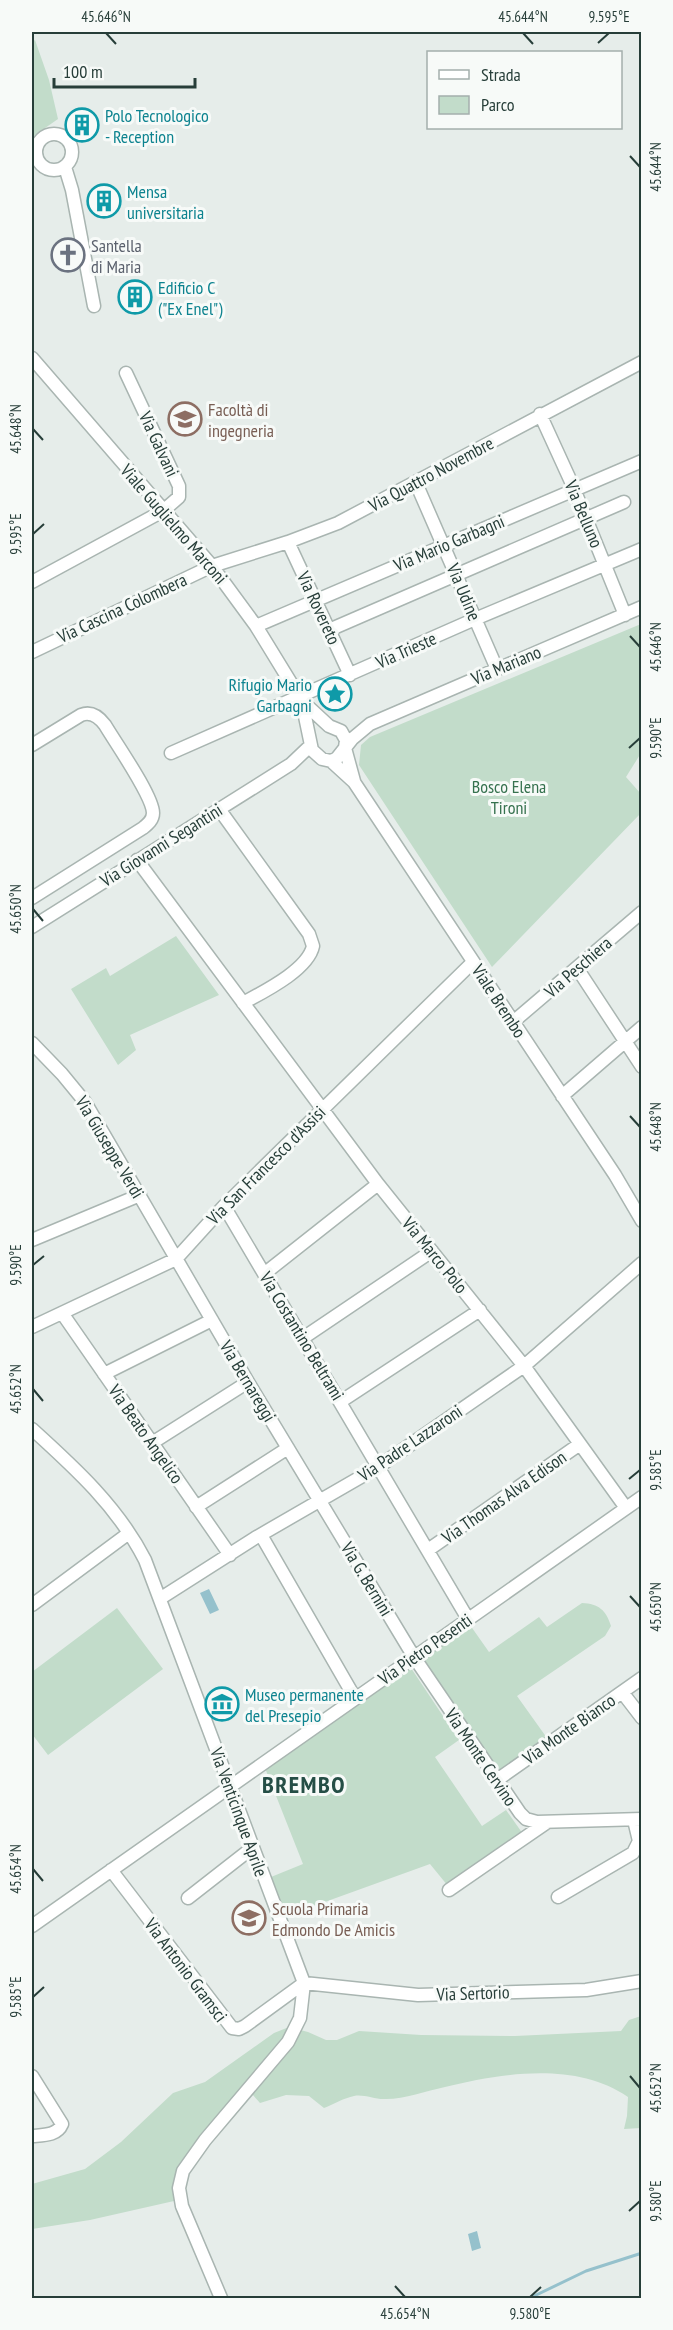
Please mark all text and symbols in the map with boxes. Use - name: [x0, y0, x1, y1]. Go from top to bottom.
- text: 45.646°N: [81, 7, 131, 26]
- text: 45.644°N: [498, 7, 548, 26]
- text: 9.595°E: [588, 7, 630, 26]
- scale bar: [54, 51, 195, 89]
- legend: [427, 51, 622, 129]
- text: 100 m: [63, 60, 103, 83]
- text: Strada: [481, 63, 521, 86]
- text: Parco: [481, 93, 515, 116]
- place label: Polo Tecnologico - Reception: [105, 104, 209, 148]
- building icon: Polo Tecnologico - Reception: [64, 107, 100, 143]
- text: 45.644°N: [646, 142, 665, 192]
- place label: Mensa universitaria: [127, 180, 204, 224]
- building icon: Mensa universitaria: [86, 183, 122, 219]
- place label: Santella di Maria: [91, 234, 142, 278]
- church icon: Santella di Maria: [50, 237, 86, 273]
- place label: Edificio C ("Ex Enel"): [158, 276, 223, 320]
- building icon: Edificio C ("Ex Enel"): [117, 279, 153, 315]
- place label: Facoltà di ingegneria: [208, 398, 274, 442]
- school or university icon: Facoltà di ingegneria: [167, 401, 203, 437]
- text: 45.648°N: [6, 404, 25, 454]
- street label: Via Galvani: [133, 407, 184, 480]
- street label: Via Quattro Novembre: [364, 431, 497, 517]
- street label: Viale Guglielmo Marconi: [115, 458, 232, 589]
- street label: Via Belluno: [559, 476, 609, 551]
- street label: Via Mario Garbagni: [389, 509, 508, 577]
- text: 9.595°E: [6, 513, 25, 555]
- street label: Via Udine: [441, 559, 486, 624]
- street label: Via Rovereto: [292, 567, 346, 648]
- street label: Via Cascina Colombera: [53, 568, 190, 649]
- text: 45.646°N: [646, 622, 665, 672]
- street label: Via Trieste: [371, 626, 440, 674]
- street label: Via Mariano: [467, 640, 545, 690]
- place label: Rifugio Mario Garbagni: [228, 673, 312, 717]
- place icon: Rifugio Mario Garbagni: [317, 676, 353, 712]
- text: 9.590°E: [646, 717, 665, 759]
- park label: Bosco Elena Tironi: [472, 775, 546, 819]
- street label: Via Giovanni Segantini: [95, 798, 226, 892]
- text: 45.650°N: [6, 884, 25, 934]
- street label: Via Peschiera: [539, 931, 617, 1003]
- street label: Viale Brembo: [466, 959, 531, 1042]
- street label: Via Giuseppe Verdi: [70, 1091, 150, 1202]
- street label: Via San Francesco d'Assisi: [201, 1101, 330, 1230]
- text: 45.648°N: [646, 1102, 665, 1152]
- street label: Via Marco Polo: [397, 1211, 473, 1298]
- text: 9.590°E: [6, 1244, 25, 1286]
- street label: Via Costantino Beltrami: [254, 1267, 349, 1405]
- street label: Via Bernareggi: [214, 1335, 281, 1426]
- text: 45.652°N: [6, 1364, 25, 1414]
- street label: Via Beato Angelico: [103, 1379, 189, 1488]
- street label: Via Padre Lazzaroni: [353, 1400, 467, 1487]
- street label: Via Thomas Alva Edison: [436, 1445, 571, 1549]
- text: 9.585°E: [646, 1449, 665, 1491]
- street label: Via G. Bernini: [335, 1537, 398, 1620]
- text: 45.650°N: [646, 1582, 665, 1632]
- street label: Via Pietro Pesenti: [373, 1608, 476, 1690]
- place label: Museo permanente del Presepio: [245, 1683, 364, 1727]
- museum icon: Museo permanente del Presepio: [204, 1686, 240, 1722]
- street label: Via Monte Bianco: [517, 1689, 620, 1770]
- street label: Via Monte Cervino: [439, 1703, 522, 1811]
- street label: Via Venticinque Aprile: [205, 1743, 273, 1880]
- district label: BREMBO: [262, 1769, 346, 1800]
- text: 45.654°N: [6, 1844, 25, 1894]
- place label: Scuola Primaria Edmondo De Amicis: [272, 1897, 395, 1941]
- school or university icon: Scuola Primaria Edmondo De Amicis: [231, 1900, 267, 1936]
- street label: Via Antonio Gramsci: [139, 1913, 233, 2027]
- text: 9.585°E: [6, 1976, 25, 2018]
- street label: Via Sertorio: [435, 1980, 510, 2006]
- text: 45.652°N: [646, 2063, 665, 2113]
- text: 9.580°E: [646, 2180, 665, 2222]
- text: 45.654°N: [380, 2304, 430, 2323]
- text: 9.580°E: [509, 2304, 551, 2323]

